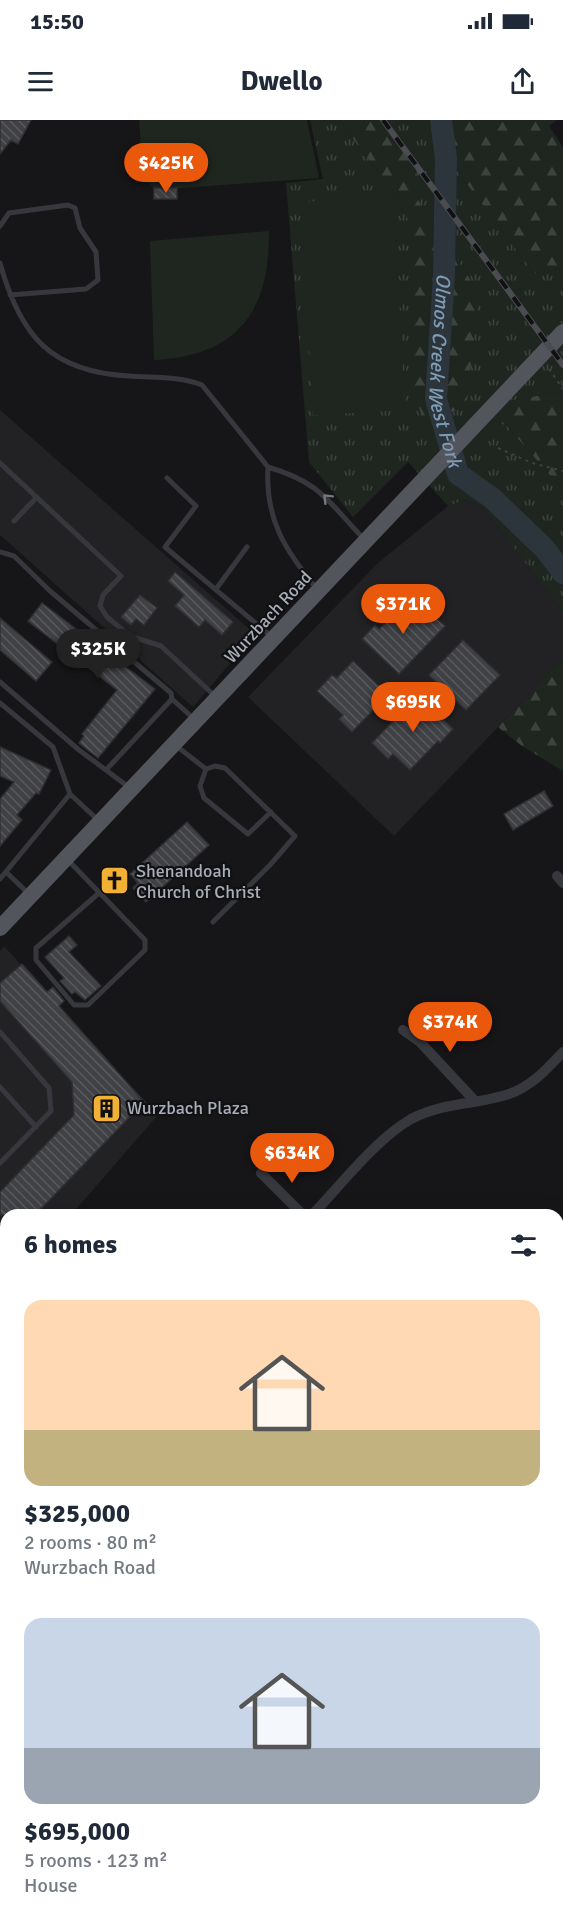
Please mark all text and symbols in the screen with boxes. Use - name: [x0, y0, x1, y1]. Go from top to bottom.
- text: 15:50: [30, 8, 84, 35]
- icon: menu: [24, 65, 57, 98]
- text: Dwello: [240, 65, 323, 98]
- icon: share: [506, 65, 539, 98]
- pin: $425K: [124, 143, 208, 194]
- text: $425K: [138, 150, 194, 175]
- water label: Olmos Creek West Fork: [423, 273, 468, 472]
- one-way arrow: [323, 494, 333, 505]
- street label: Wurzbach Road: [219, 566, 317, 668]
- pin: $371K: [361, 584, 445, 635]
- text: $371K: [375, 591, 431, 616]
- pin: $325K: [56, 629, 140, 680]
- text: $325K: [70, 636, 126, 661]
- pin: $695K: [371, 682, 455, 733]
- text: $695K: [385, 689, 441, 714]
- place label: Shenandoah Church of Christ: [136, 860, 261, 903]
- church icon: Shenandoah Church of Christ: [99, 865, 131, 897]
- pin: $374K: [408, 1002, 492, 1053]
- text: $374K: [422, 1009, 478, 1034]
- building icon: Wurzbach Plaza: [90, 1092, 122, 1124]
- place label: Wurzbach Plaza: [127, 1097, 249, 1119]
- pin: $634K: [250, 1133, 334, 1184]
- text: $634K: [264, 1140, 320, 1165]
- text: 6 homes: [24, 1229, 117, 1261]
- icon: filters: [507, 1229, 540, 1262]
- icon: home: [228, 1339, 336, 1447]
- text: $325,000: [24, 1498, 130, 1530]
- text: 2 rooms · 80 m²: [24, 1530, 157, 1555]
- text: Wurzbach Road: [24, 1555, 156, 1580]
- icon: home: [228, 1657, 336, 1765]
- text: $695,000: [24, 1816, 130, 1848]
- text: 5 rooms · 123 m²: [24, 1848, 168, 1873]
- text: House: [24, 1873, 78, 1898]

